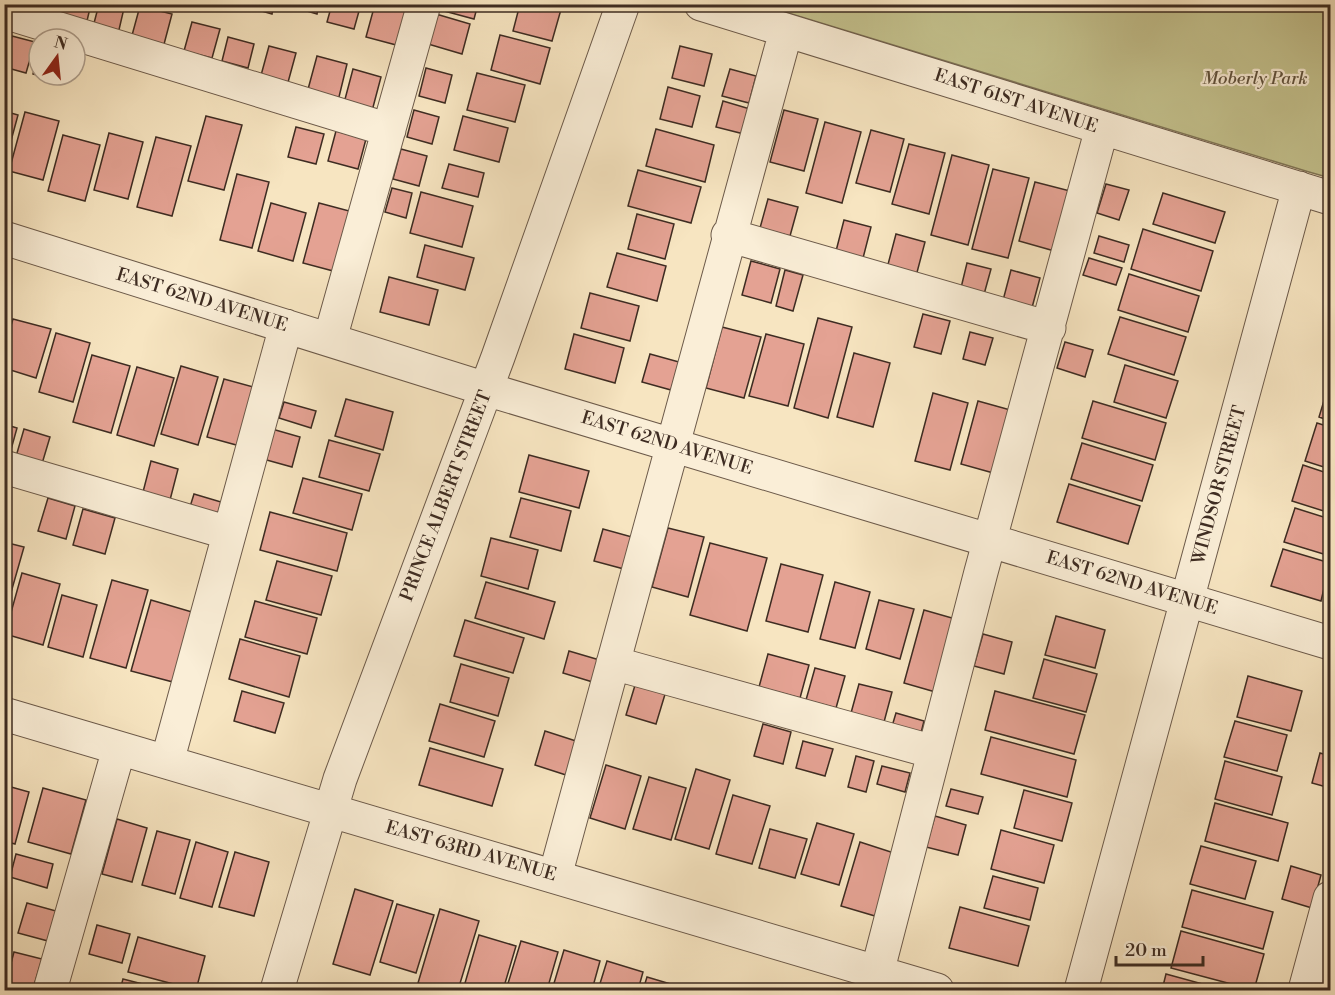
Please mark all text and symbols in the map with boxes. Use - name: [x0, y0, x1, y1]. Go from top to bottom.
- north arrow: [27, 27, 87, 87]
- text: N: [52, 32, 70, 55]
- street label: EAST 61ST AVENUE: [931, 64, 1101, 138]
- park label: Moberly Park: [1202, 67, 1308, 90]
- street label: EAST 62ND AVENUE: [113, 263, 291, 337]
- street label: PRINCE ALBERT STREET: [395, 387, 497, 605]
- street label: WINDSOR STREET: [1186, 403, 1251, 568]
- street label: EAST 62ND AVENUE: [578, 406, 756, 480]
- street label: EAST 62ND AVENUE: [1043, 546, 1221, 620]
- street label: EAST 63RD AVENUE: [383, 816, 559, 886]
- scale bar: [1116, 929, 1203, 967]
- text: 20 m: [1125, 939, 1167, 962]

